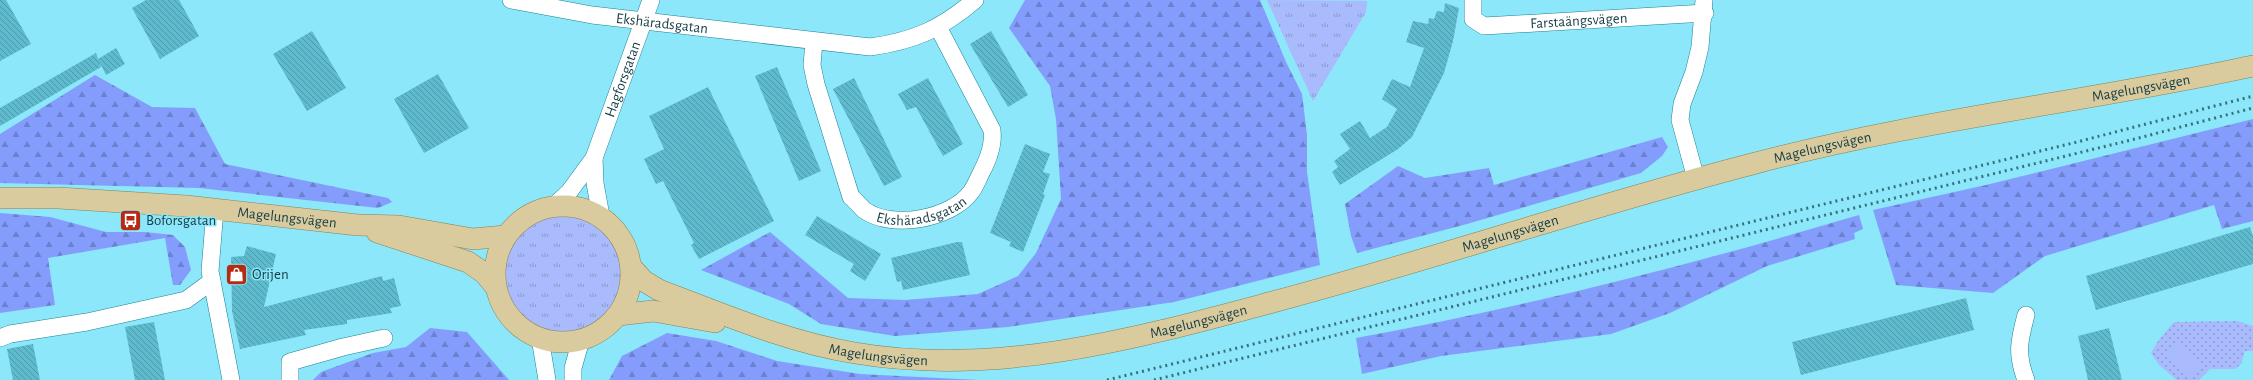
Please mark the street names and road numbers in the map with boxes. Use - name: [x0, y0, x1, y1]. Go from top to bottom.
- street label: Ekshäradsgatan: [615, 10, 709, 36]
- street label: Farstaängsvägen: [1530, 10, 1628, 31]
- street label: Hagforsgatan: [602, 39, 643, 119]
- street label: Magelungsvägen: [2091, 71, 2191, 104]
- street label: Magelungsvägen: [1772, 129, 1873, 166]
- street label: Ekshäradsgatan: [875, 193, 969, 228]
- street label: Magelungsvägen: [237, 204, 338, 230]
- street label: Magelungsvägen: [1460, 212, 1560, 255]
- street label: Magelungsvägen: [1148, 302, 1249, 341]
- street label: Magelungsvägen: [828, 341, 928, 368]

